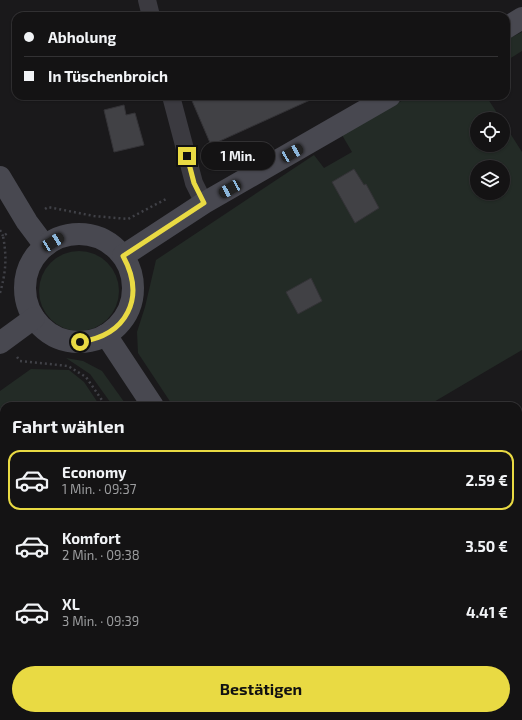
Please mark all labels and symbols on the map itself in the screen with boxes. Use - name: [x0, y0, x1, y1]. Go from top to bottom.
- callout: 1 Min.: [201, 142, 275, 170]
- car: [279, 142, 305, 164]
- route end: [178, 147, 196, 165]
- car: [217, 178, 243, 200]
- car: [40, 231, 66, 253]
- route start: [71, 333, 89, 351]

